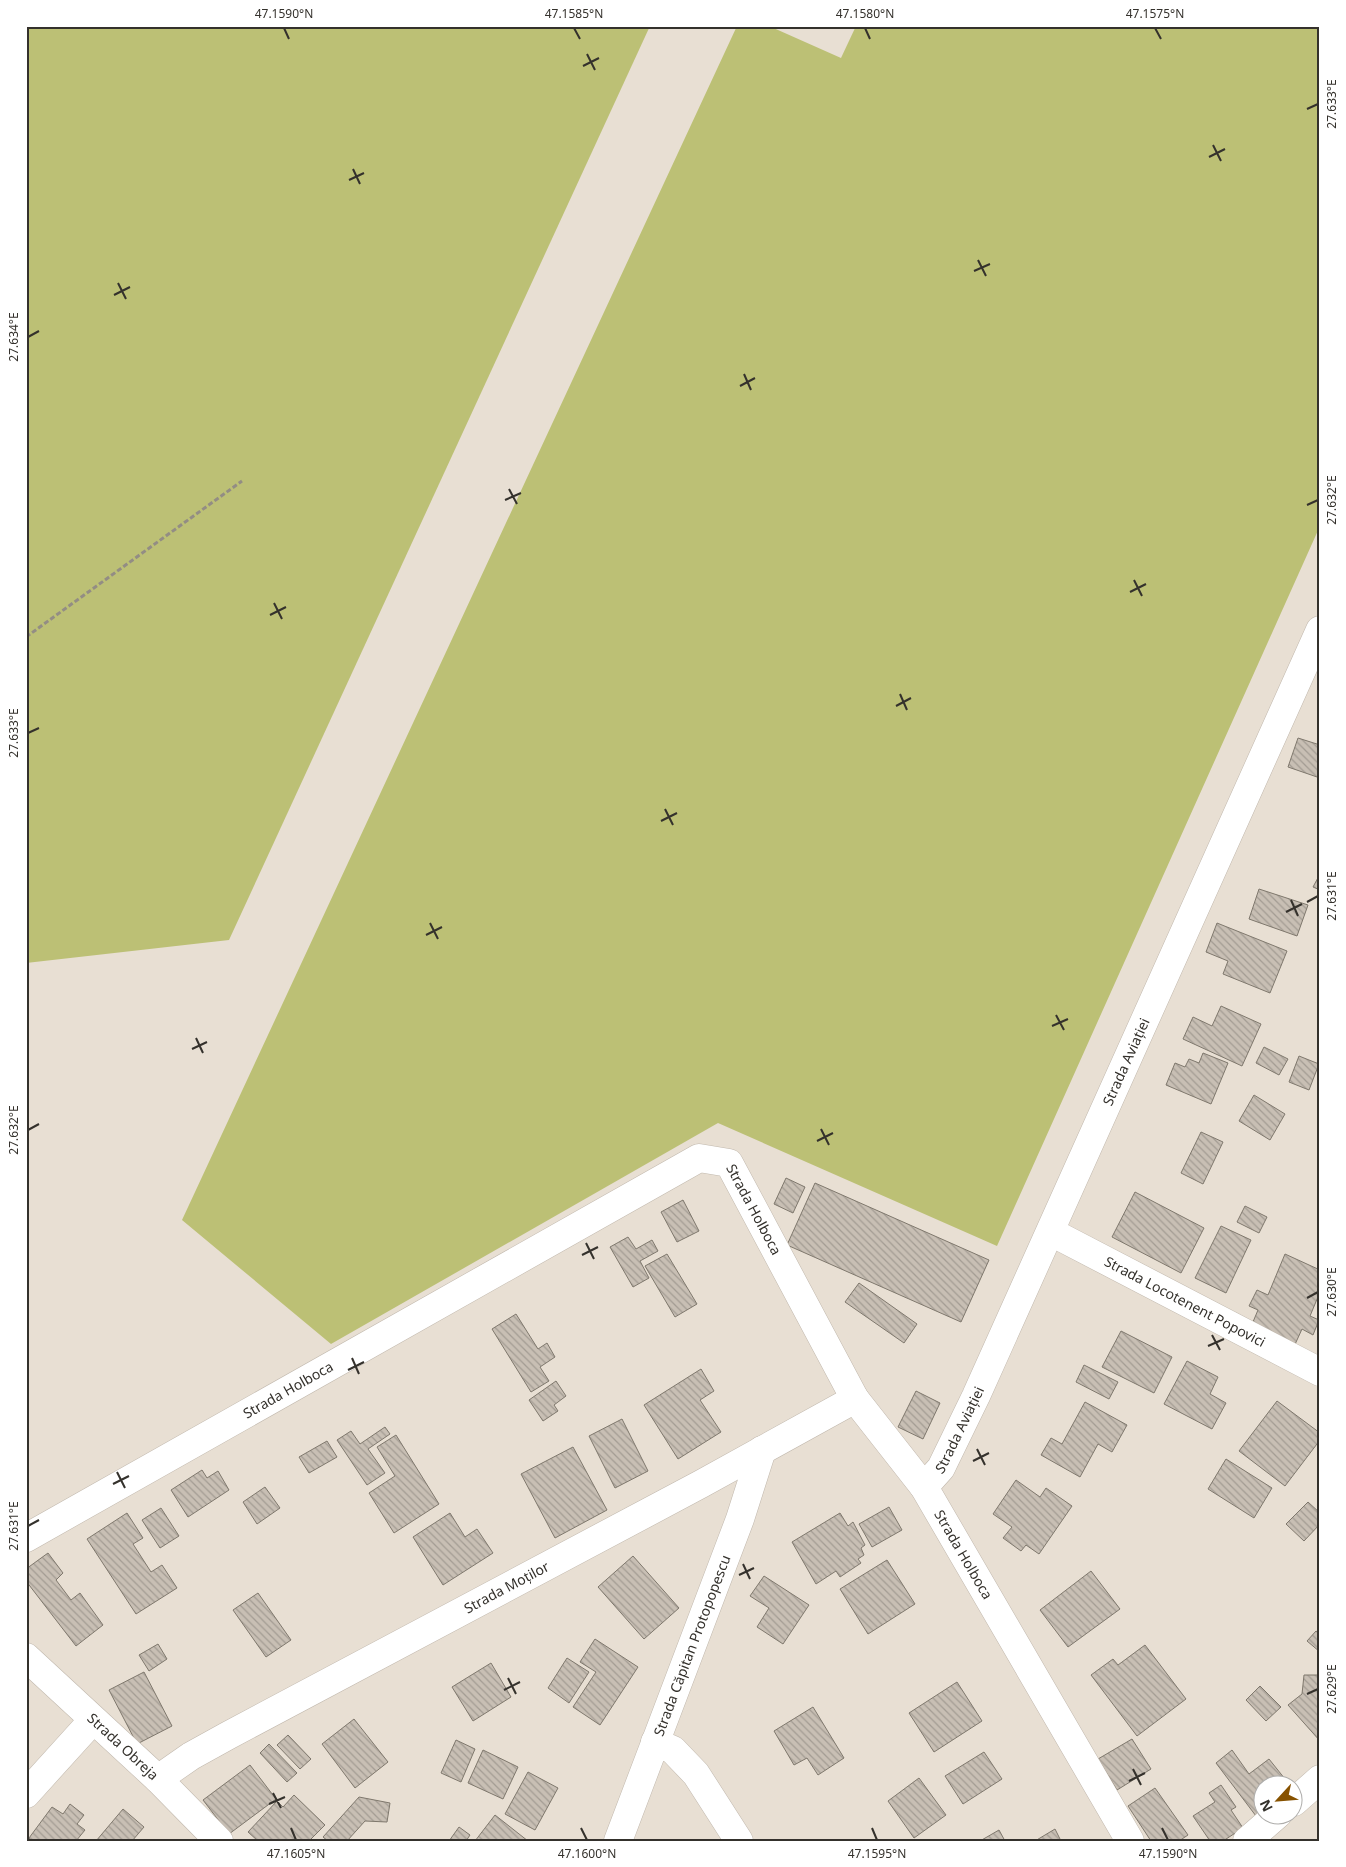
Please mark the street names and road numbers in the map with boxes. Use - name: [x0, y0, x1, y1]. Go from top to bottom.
- street label: Strada Aviației: [1098, 1015, 1154, 1108]
- street label: Strada Holboca: [722, 1160, 786, 1258]
- street label: Strada Locotenent Popovici: [1101, 1252, 1269, 1351]
- street label: Strada Holboca: [239, 1357, 336, 1423]
- street label: Strada Aviației: [931, 1383, 988, 1477]
- street label: Strada Holboca: [930, 1506, 997, 1603]
- street label: Strada Căpitan Protopopescu: [649, 1552, 735, 1739]
- street label: Strada Moților: [460, 1556, 552, 1617]
- street label: Strada Obreja: [84, 1708, 163, 1784]

